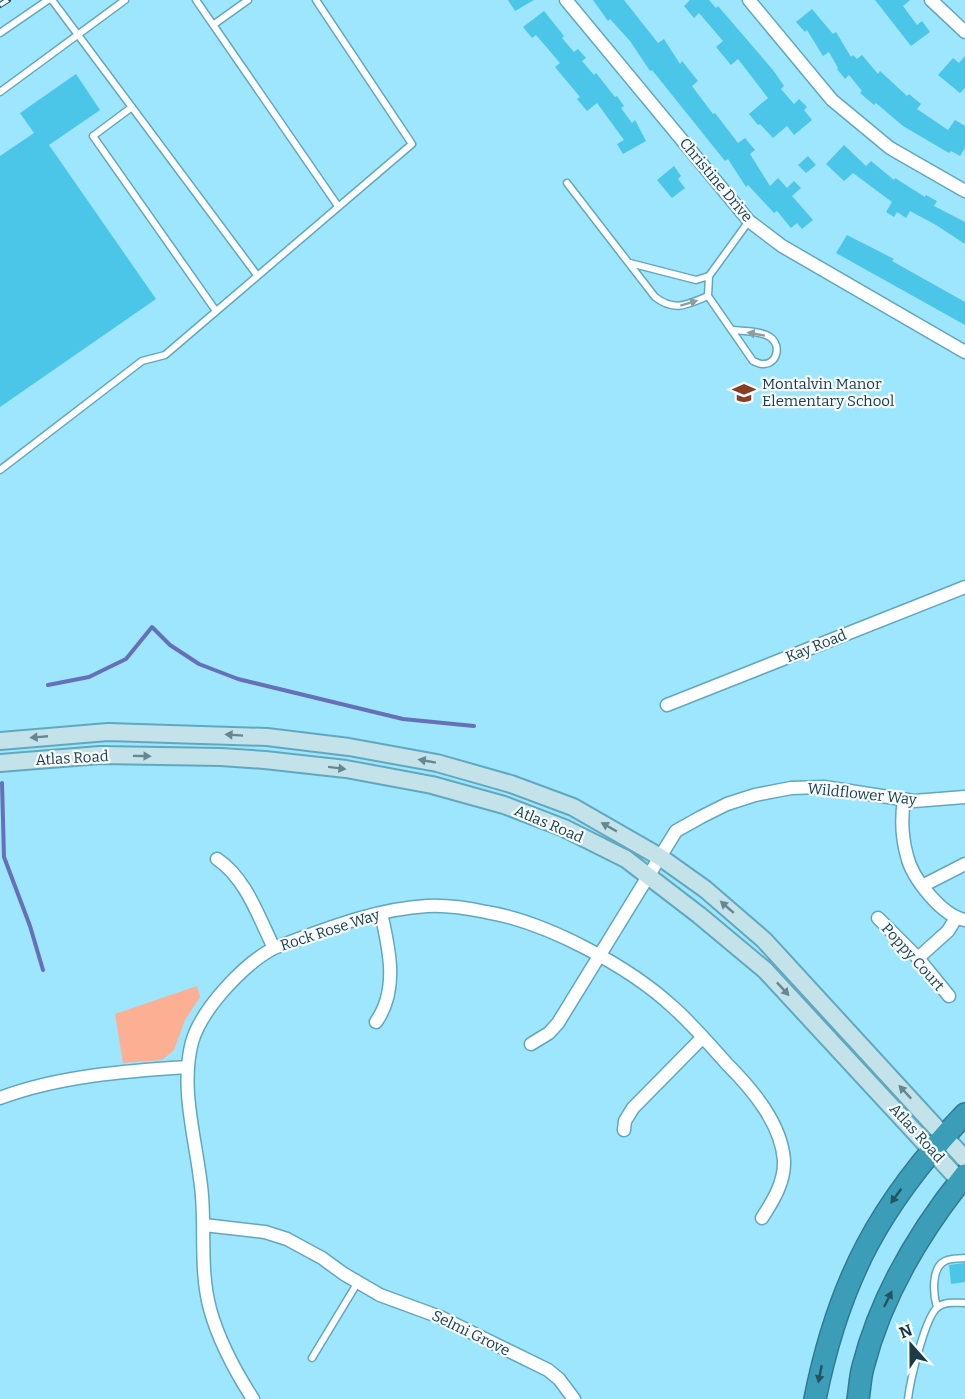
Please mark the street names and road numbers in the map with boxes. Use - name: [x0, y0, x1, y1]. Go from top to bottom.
- street label: Christine Drive: [676, 134, 756, 226]
- street label: Kay Road: [783, 626, 849, 666]
- street label: Atlas Road: [35, 747, 109, 769]
- street label: Wildflower Way: [807, 779, 918, 809]
- street label: Atlas Road: [512, 801, 586, 847]
- street label: Rock Rose Way: [278, 905, 382, 955]
- street label: Poppy Court: [878, 919, 949, 995]
- street label: Atlas Road: [886, 1100, 948, 1166]
- street label: Selmi Grove: [429, 1306, 513, 1360]

